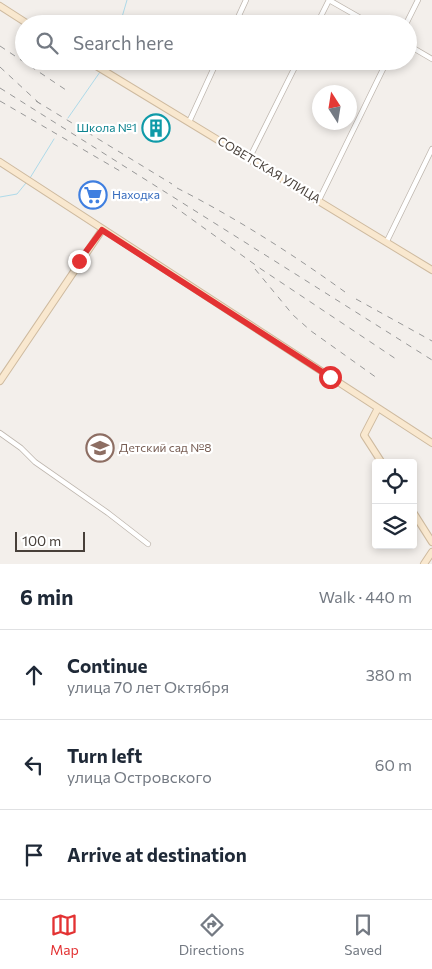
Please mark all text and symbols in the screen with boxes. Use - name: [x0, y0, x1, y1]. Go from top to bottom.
- search box: [15, 15, 417, 70]
- icon: search: [33, 29, 61, 57]
- text: Search here: [73, 31, 173, 54]
- north arrow: [312, 85, 357, 130]
- building icon: Школа №1: [141, 113, 171, 143]
- place label: Школа №1: [77, 120, 137, 134]
- street label: СОВЕТСКАЯ УЛИЦА: [216, 133, 324, 205]
- supermarket icon: Находка: [78, 180, 108, 210]
- place label: Находка: [112, 187, 160, 201]
- route end: [68, 250, 91, 273]
- route start: [319, 366, 342, 389]
- school or university icon: Детский сад №8: [85, 433, 115, 463]
- place label: Детский сад №8: [119, 440, 212, 454]
- map controls: [372, 459, 417, 549]
- button: locate: [372, 459, 417, 504]
- button: layers: [372, 504, 417, 549]
- scale bar: [15, 529, 85, 552]
- text: 100 m: [22, 532, 61, 549]
- text: 6 min: [20, 584, 73, 609]
- text: Walk · 440 m: [319, 587, 412, 606]
- text: Continue: [67, 654, 147, 677]
- icon: ahead: [20, 661, 48, 689]
- text: 380 m: [366, 665, 412, 684]
- text: улица 70 лет Октября: [67, 677, 229, 696]
- text: Turn left: [67, 744, 142, 767]
- icon: left: [20, 751, 48, 779]
- text: 60 m: [375, 755, 412, 774]
- text: улица Островского: [67, 767, 212, 786]
- icon: arrive: [20, 841, 48, 869]
- text: Arrive at destination: [67, 843, 247, 866]
- tab: Map: [50, 911, 79, 958]
- tab: Directions: [179, 911, 244, 958]
- tab: Saved: [344, 911, 382, 958]

